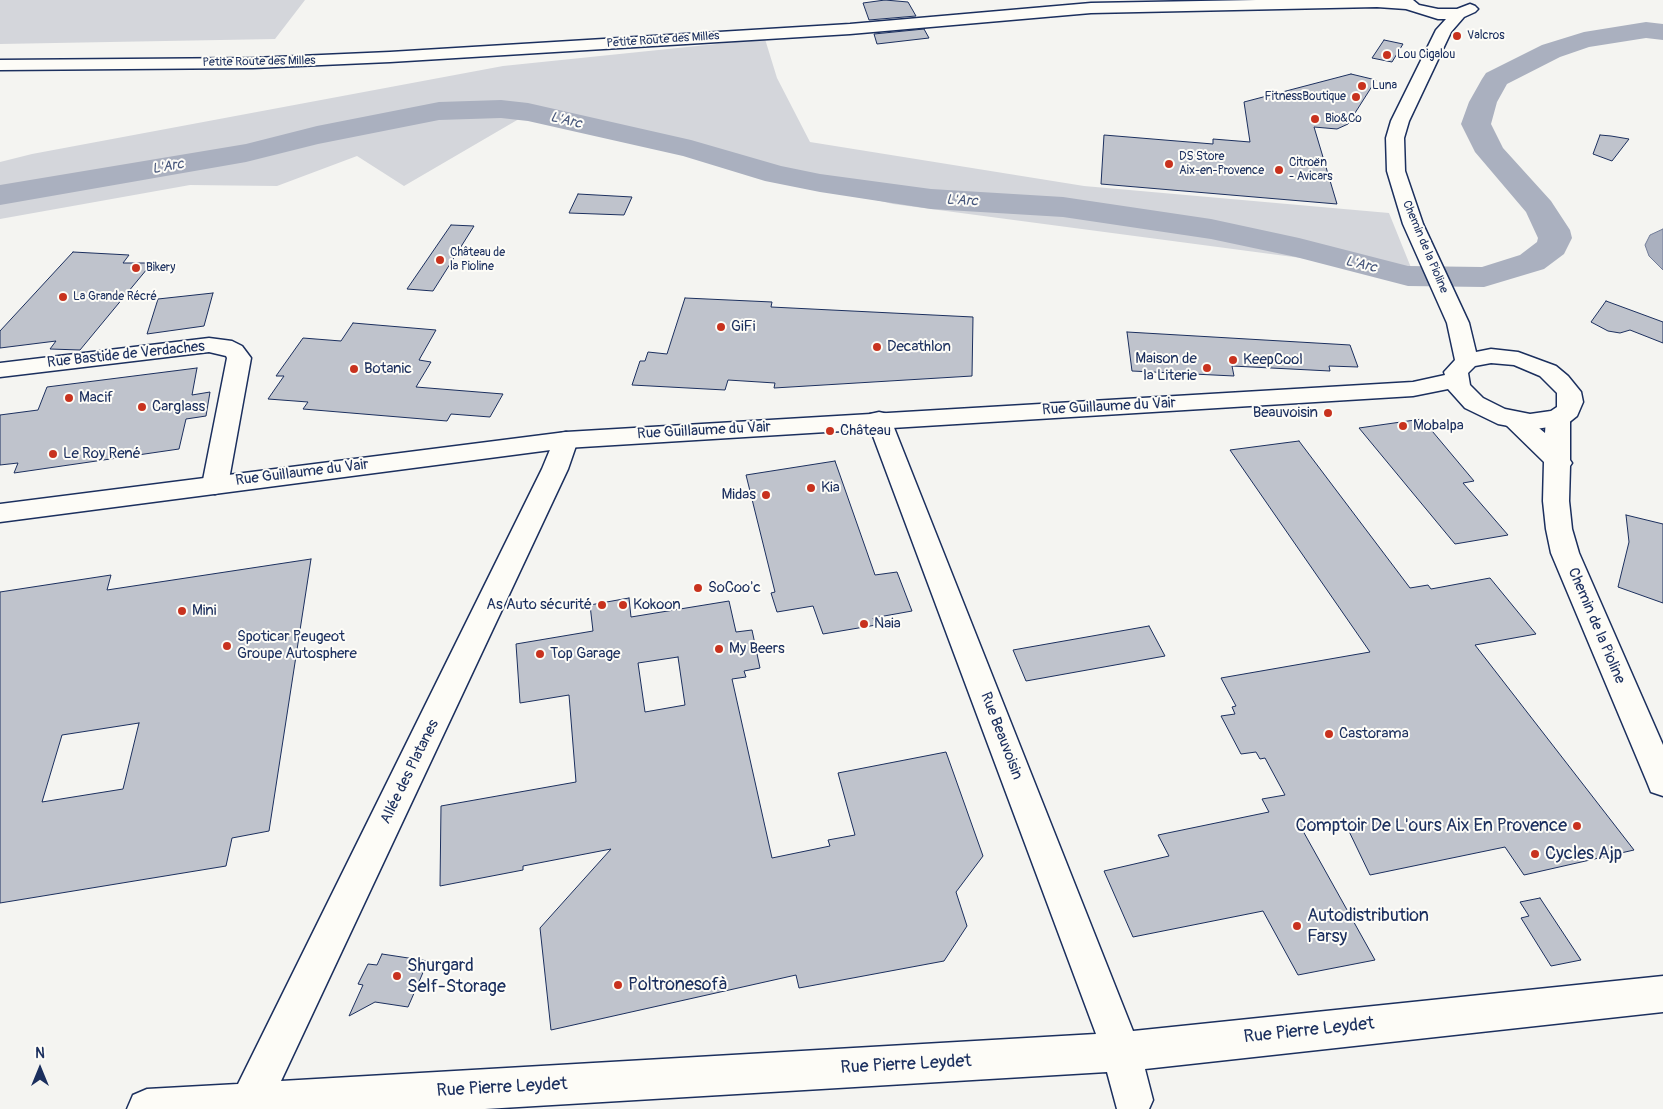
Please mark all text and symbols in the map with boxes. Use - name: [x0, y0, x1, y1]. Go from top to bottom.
- street label: Petite Route des Milles: [606, 29, 720, 51]
- place label: Valcros: [1467, 29, 1505, 43]
- marker: Valcros: [1451, 30, 1463, 42]
- place label: Lou Cigalou: [1397, 48, 1455, 62]
- marker: Lou Cigalou: [1381, 49, 1393, 61]
- street label: Petite Route des Milles: [202, 54, 316, 70]
- place label: Luna: [1372, 79, 1397, 93]
- marker: Luna: [1356, 80, 1368, 92]
- place label: FitnessBoutique: [1265, 90, 1346, 104]
- marker: FitnessBoutique: [1350, 91, 1362, 103]
- water label: L'Arc: [549, 109, 583, 133]
- place label: Bio&Co: [1325, 112, 1362, 126]
- marker: Bio&Co: [1309, 113, 1321, 125]
- place label: DS Store Aix-en-Provence: [1179, 150, 1264, 178]
- water label: L'Arc: [151, 156, 185, 178]
- place label: Citroën - Avicars: [1289, 156, 1333, 184]
- marker: DS Store Aix-en-Provence: [1163, 158, 1175, 170]
- marker: Citroën - Avicars: [1273, 164, 1285, 176]
- water label: L'Arc: [946, 192, 978, 210]
- street label: Chemin de la Pioline: [1399, 199, 1451, 295]
- place label: Château de la Pioline: [450, 246, 505, 274]
- water label: L'Arc: [1344, 253, 1378, 277]
- marker: Château de la Pioline: [434, 254, 446, 266]
- place label: Bikery: [146, 261, 175, 275]
- marker: Bikery: [130, 262, 142, 274]
- place label: La Grande Récré: [73, 290, 157, 304]
- marker: La Grande Récré: [57, 291, 69, 303]
- place label: GiFi: [731, 318, 755, 336]
- marker: GiFi: [715, 321, 727, 333]
- street label: Rue Bastide de Verdaches: [46, 338, 206, 372]
- place label: Decathlon: [887, 338, 951, 356]
- marker: Decathlon: [871, 341, 883, 353]
- place label: Maison de la Literie: [1135, 350, 1197, 385]
- place label: KeepCool: [1243, 351, 1303, 369]
- marker: KeepCool: [1227, 354, 1239, 366]
- place label: Botanic: [364, 360, 412, 378]
- marker: Maison de la Literie: [1201, 362, 1213, 374]
- marker: Botanic: [348, 363, 360, 375]
- place label: Macif: [79, 389, 113, 407]
- marker: Macif: [63, 392, 75, 404]
- street label: Rue Guillaume du Vair: [1042, 395, 1176, 419]
- place label: Carglass: [152, 398, 205, 416]
- marker: Carglass: [136, 401, 148, 413]
- place label: Beauvoisin: [1253, 404, 1318, 422]
- marker: Beauvoisin: [1322, 407, 1334, 419]
- place label: Mobalpa: [1413, 417, 1464, 435]
- street label: Rue Guillaume du Vair: [637, 419, 771, 443]
- marker: Mobalpa: [1397, 420, 1409, 432]
- place label: Château: [840, 422, 891, 440]
- marker: Château: [824, 425, 836, 437]
- place label: Le Roy René: [63, 445, 141, 463]
- marker: Le Roy René: [47, 448, 59, 460]
- street label: Rue Guillaume du Vair: [234, 456, 370, 490]
- place label: Kia: [821, 479, 840, 497]
- marker: Kia: [805, 482, 817, 494]
- place label: Midas: [722, 486, 756, 504]
- marker: Midas: [760, 489, 772, 501]
- street label: Chemin de la Pioline: [1563, 565, 1629, 687]
- place label: SoCoo'c: [708, 579, 761, 597]
- marker: SoCoo'c: [692, 582, 704, 594]
- place label: As Auto sécurité: [486, 596, 592, 614]
- place label: Kokoon: [633, 596, 681, 614]
- marker: As Auto sécurité: [596, 599, 608, 611]
- marker: Kokoon: [617, 599, 629, 611]
- place label: Mini: [192, 602, 216, 620]
- marker: Mini: [176, 605, 188, 617]
- place label: Naia: [874, 615, 901, 633]
- marker: Naia: [858, 618, 870, 630]
- place label: Spoticar Peugeot Groupe Autosphere: [237, 628, 357, 663]
- marker: Spoticar Peugeot Groupe Autosphere: [221, 640, 233, 652]
- place label: My Beers: [729, 640, 785, 658]
- marker: My Beers: [713, 643, 725, 655]
- place label: Top Garage: [550, 645, 620, 663]
- marker: Top Garage: [534, 648, 546, 660]
- street label: Rue Beauvoisin: [976, 690, 1026, 782]
- street label: Allée des Platanes: [377, 717, 443, 827]
- place label: Castorama: [1339, 725, 1409, 743]
- marker: Castorama: [1323, 728, 1335, 740]
- place label: Comptoir De L'ours Aix En Provence: [1296, 815, 1567, 837]
- marker: Comptoir De L'ours Aix En Provence: [1571, 820, 1583, 832]
- place label: Cycles Ajp: [1545, 843, 1622, 865]
- marker: Cycles Ajp: [1529, 848, 1541, 860]
- place label: Autodistribution Farsy: [1307, 905, 1429, 948]
- marker: Autodistribution Farsy: [1291, 920, 1303, 932]
- place label: Shurgard Self-Storage: [407, 955, 506, 998]
- marker: Shurgard Self-Storage: [391, 970, 403, 982]
- place label: Poltronesofà: [628, 974, 727, 996]
- marker: Poltronesofà: [612, 979, 624, 991]
- street label: Rue Pierre Leydet: [1243, 1013, 1375, 1049]
- north arrow: [15, 1044, 65, 1094]
- text: N: [35, 1045, 45, 1062]
- street label: Rue Pierre Leydet: [840, 1051, 972, 1079]
- street label: Rue Pierre Leydet: [436, 1074, 568, 1102]

